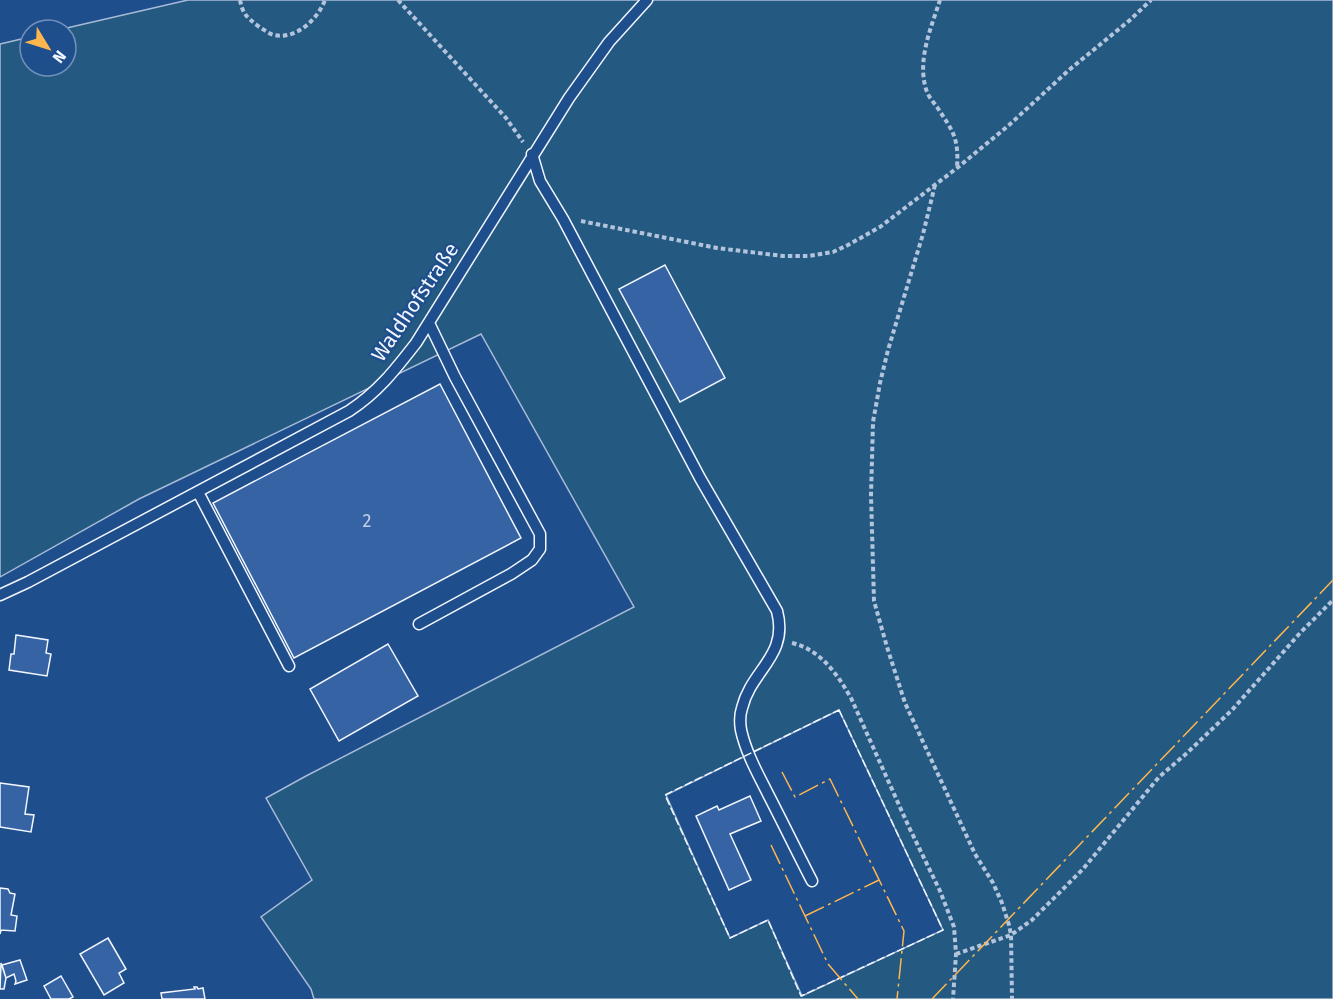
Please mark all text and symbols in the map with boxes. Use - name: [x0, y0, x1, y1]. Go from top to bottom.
- north arrow: [18, 18, 78, 78]
- text: N: [49, 47, 70, 67]
- street label: Waldhofstraße: [366, 237, 464, 367]
- house number: 2: [363, 510, 372, 532]

